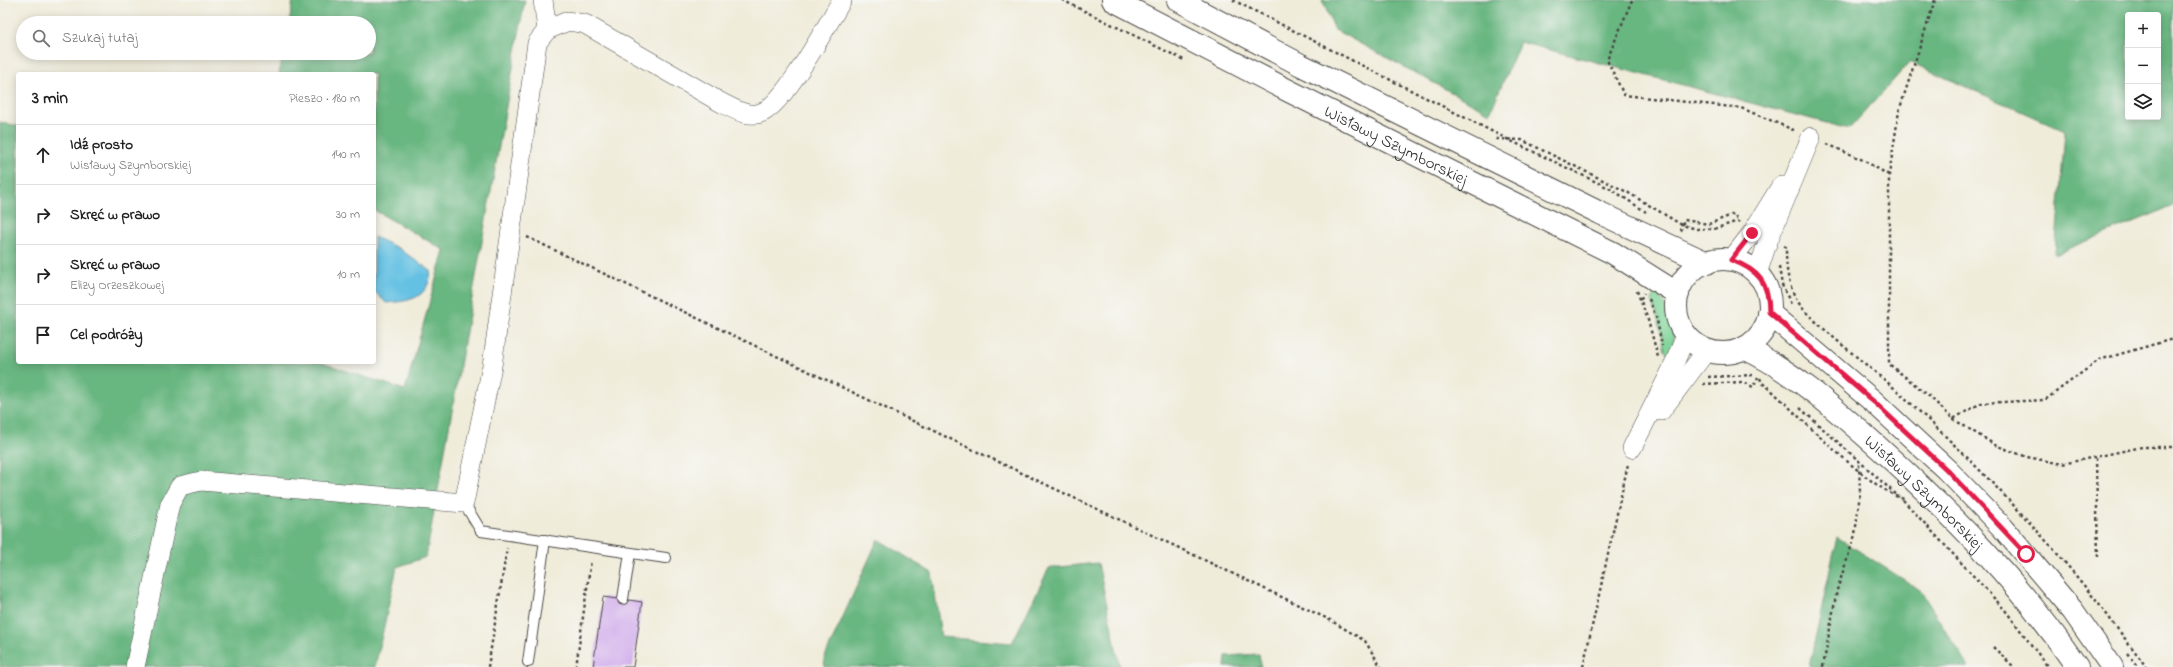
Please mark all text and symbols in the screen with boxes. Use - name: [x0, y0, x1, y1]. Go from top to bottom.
- map controls: [2125, 12, 2161, 120]
- button: +: [2125, 12, 2161, 48]
- search box: [16, 16, 376, 60]
- icon: search: [30, 27, 52, 49]
- text: Szukaj tutaj: [62, 27, 138, 49]
- button: −: [2125, 48, 2161, 84]
- button: layers: [2125, 84, 2161, 120]
- text: 3 min: [32, 86, 68, 111]
- text: Pieszo · 180 m: [289, 89, 360, 108]
- street label: Wisławy Szymborskiej: [1319, 100, 1472, 193]
- text: Idź prosto: [70, 134, 133, 156]
- icon: ahead: [32, 144, 54, 166]
- text: 140 m: [332, 145, 360, 164]
- text: Wisławy Szymborskiej: [70, 156, 191, 175]
- icon: right: [32, 204, 54, 226]
- text: Skręć w prawo: [70, 204, 160, 226]
- text: 30 m: [336, 205, 360, 224]
- route end: [1743, 224, 1761, 242]
- text: Skręć w prawo: [70, 254, 160, 276]
- icon: right: [32, 264, 54, 286]
- text: 10 m: [337, 265, 360, 284]
- text: Elizy Orzeszkowej: [70, 276, 164, 295]
- icon: arrive: [32, 324, 54, 346]
- text: Cel podróży: [70, 324, 143, 346]
- street label: Wisławy Szymborskiej: [1858, 429, 1989, 557]
- route start: [2017, 545, 2035, 563]

